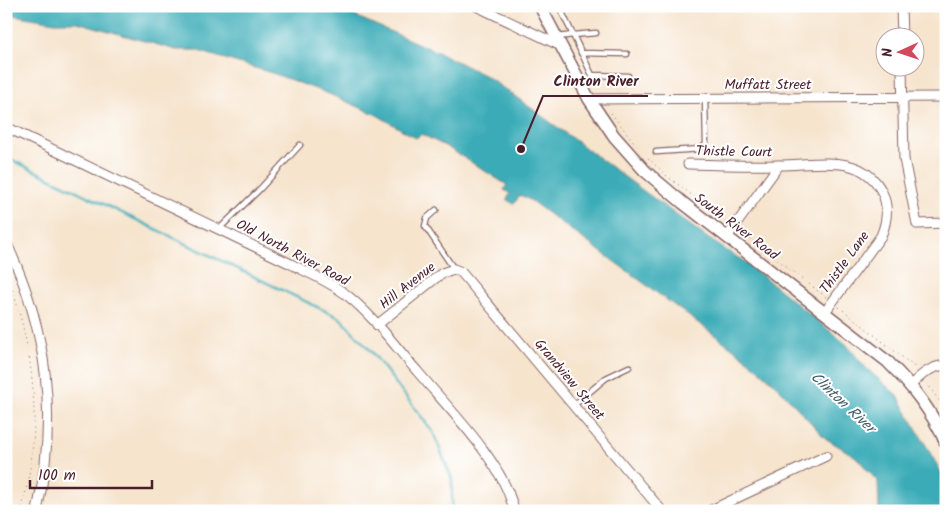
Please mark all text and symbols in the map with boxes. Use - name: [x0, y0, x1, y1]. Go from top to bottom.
- north arrow: [874, 28, 924, 78]
- text: N: [877, 47, 899, 58]
- callout: Clinton River: [543, 66, 648, 96]
- text: Clinton River: [553, 70, 639, 94]
- street label: Muffatt Street: [725, 74, 812, 96]
- street label: Thistle Court: [696, 140, 773, 164]
- street label: South River Road: [689, 188, 784, 267]
- street label: Old North River Road: [232, 214, 354, 293]
- street label: Thistle Lane: [814, 226, 876, 299]
- street label: Hill Avenue: [375, 256, 441, 315]
- street label: Grandview Street: [529, 334, 610, 426]
- water label: Clinton River: [804, 366, 882, 441]
- scale bar: [30, 457, 152, 489]
- text: 100 m: [38, 464, 76, 488]

